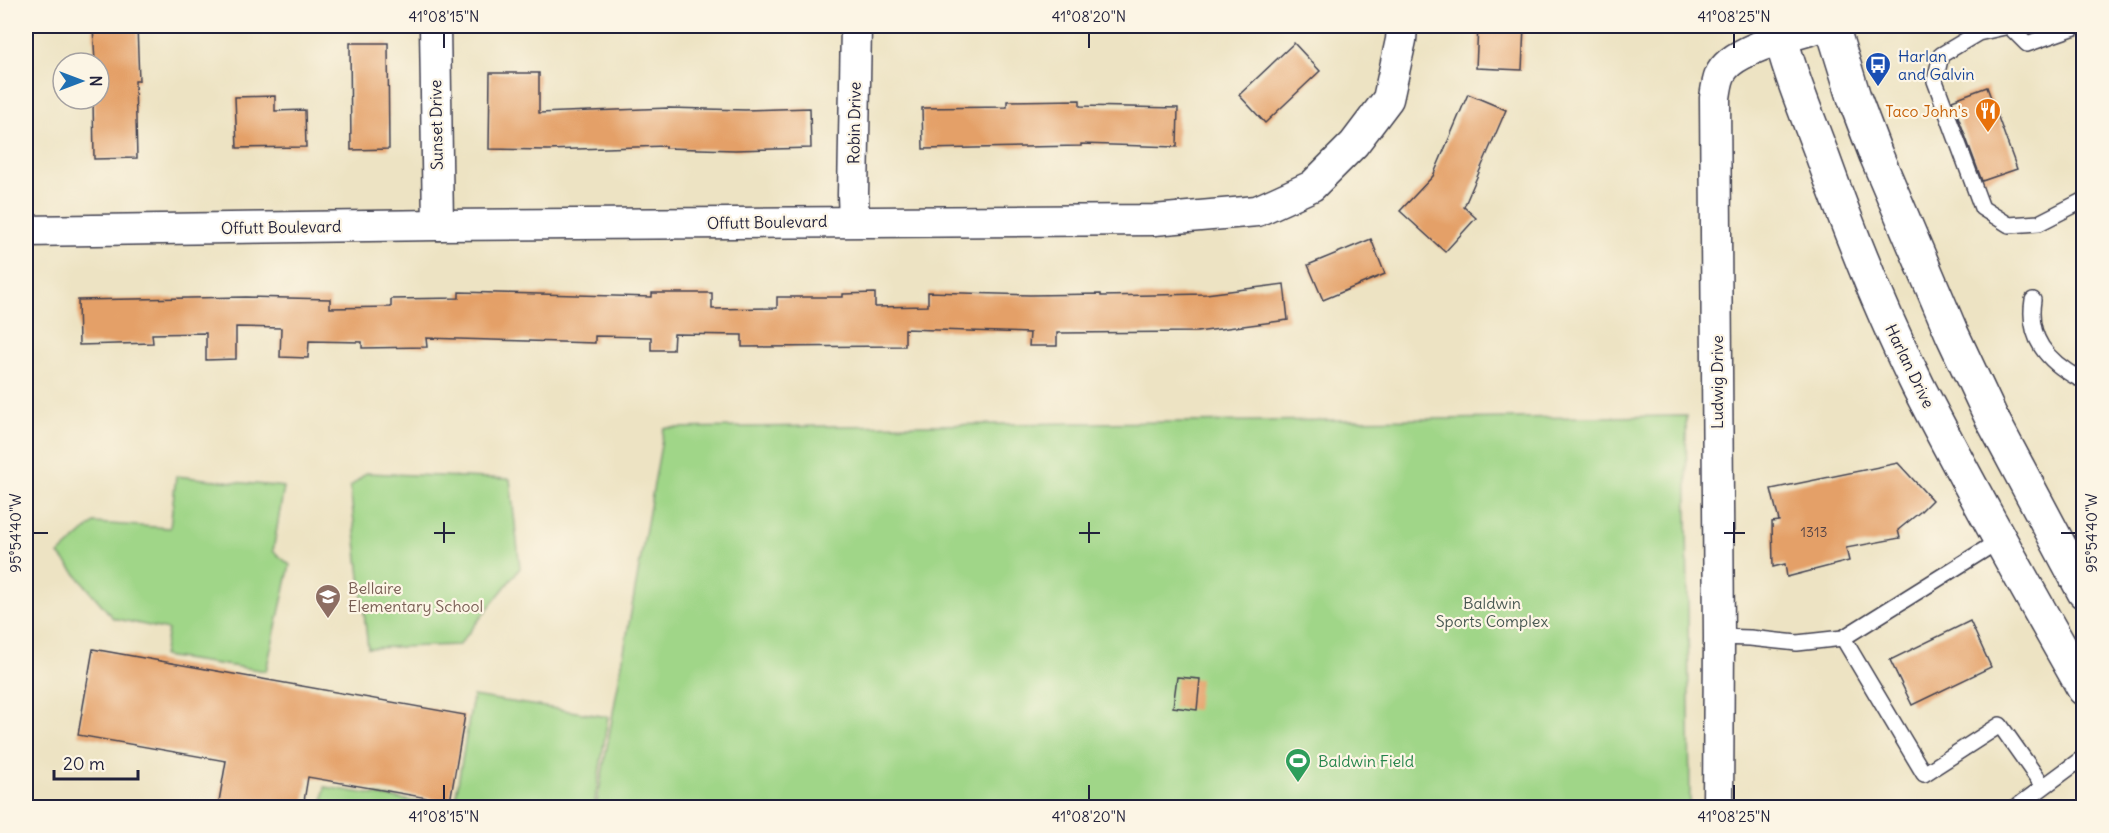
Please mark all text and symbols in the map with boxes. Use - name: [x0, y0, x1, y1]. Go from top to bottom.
- text: 41°08'15"N: [409, 7, 479, 26]
- text: 41°08'20"N: [1052, 7, 1126, 26]
- text: 41°08'25"N: [1697, 7, 1771, 26]
- place label: Harlan and Galvin: [1898, 46, 1975, 84]
- bus stop icon: Harlan and Galvin: [1863, 50, 1893, 88]
- north arrow: [51, 51, 111, 111]
- text: N: [86, 75, 106, 87]
- street label: Sunset Drive: [425, 80, 447, 170]
- street label: Robin Drive: [843, 82, 865, 164]
- restaurant icon: Taco John's: [1973, 96, 2003, 134]
- place label: Taco John's: [1885, 101, 1968, 121]
- street label: Offutt Boulevard: [707, 211, 827, 233]
- street label: Offutt Boulevard: [221, 216, 341, 238]
- street label: Harlan Drive: [1881, 321, 1939, 411]
- street label: Ludwig Drive: [1707, 335, 1727, 429]
- text: 95°54'40"W: [6, 493, 25, 573]
- text: 95°54'40"W: [2082, 493, 2101, 573]
- house number: 1313: [1801, 523, 1827, 541]
- place label: Bellaire Elementary School: [348, 578, 483, 616]
- school or university icon: Bellaire Elementary School: [313, 582, 343, 620]
- park label: Baldwin Sports Complex: [1436, 593, 1548, 631]
- scale bar: [54, 743, 138, 781]
- sports icon: Baldwin Field: [1283, 746, 1313, 784]
- place label: Baldwin Field: [1318, 751, 1414, 771]
- text: 20 m: [63, 752, 105, 775]
- text: 41°08'15"N: [409, 807, 479, 826]
- text: 41°08'20"N: [1052, 807, 1126, 826]
- text: 41°08'25"N: [1697, 807, 1771, 826]

